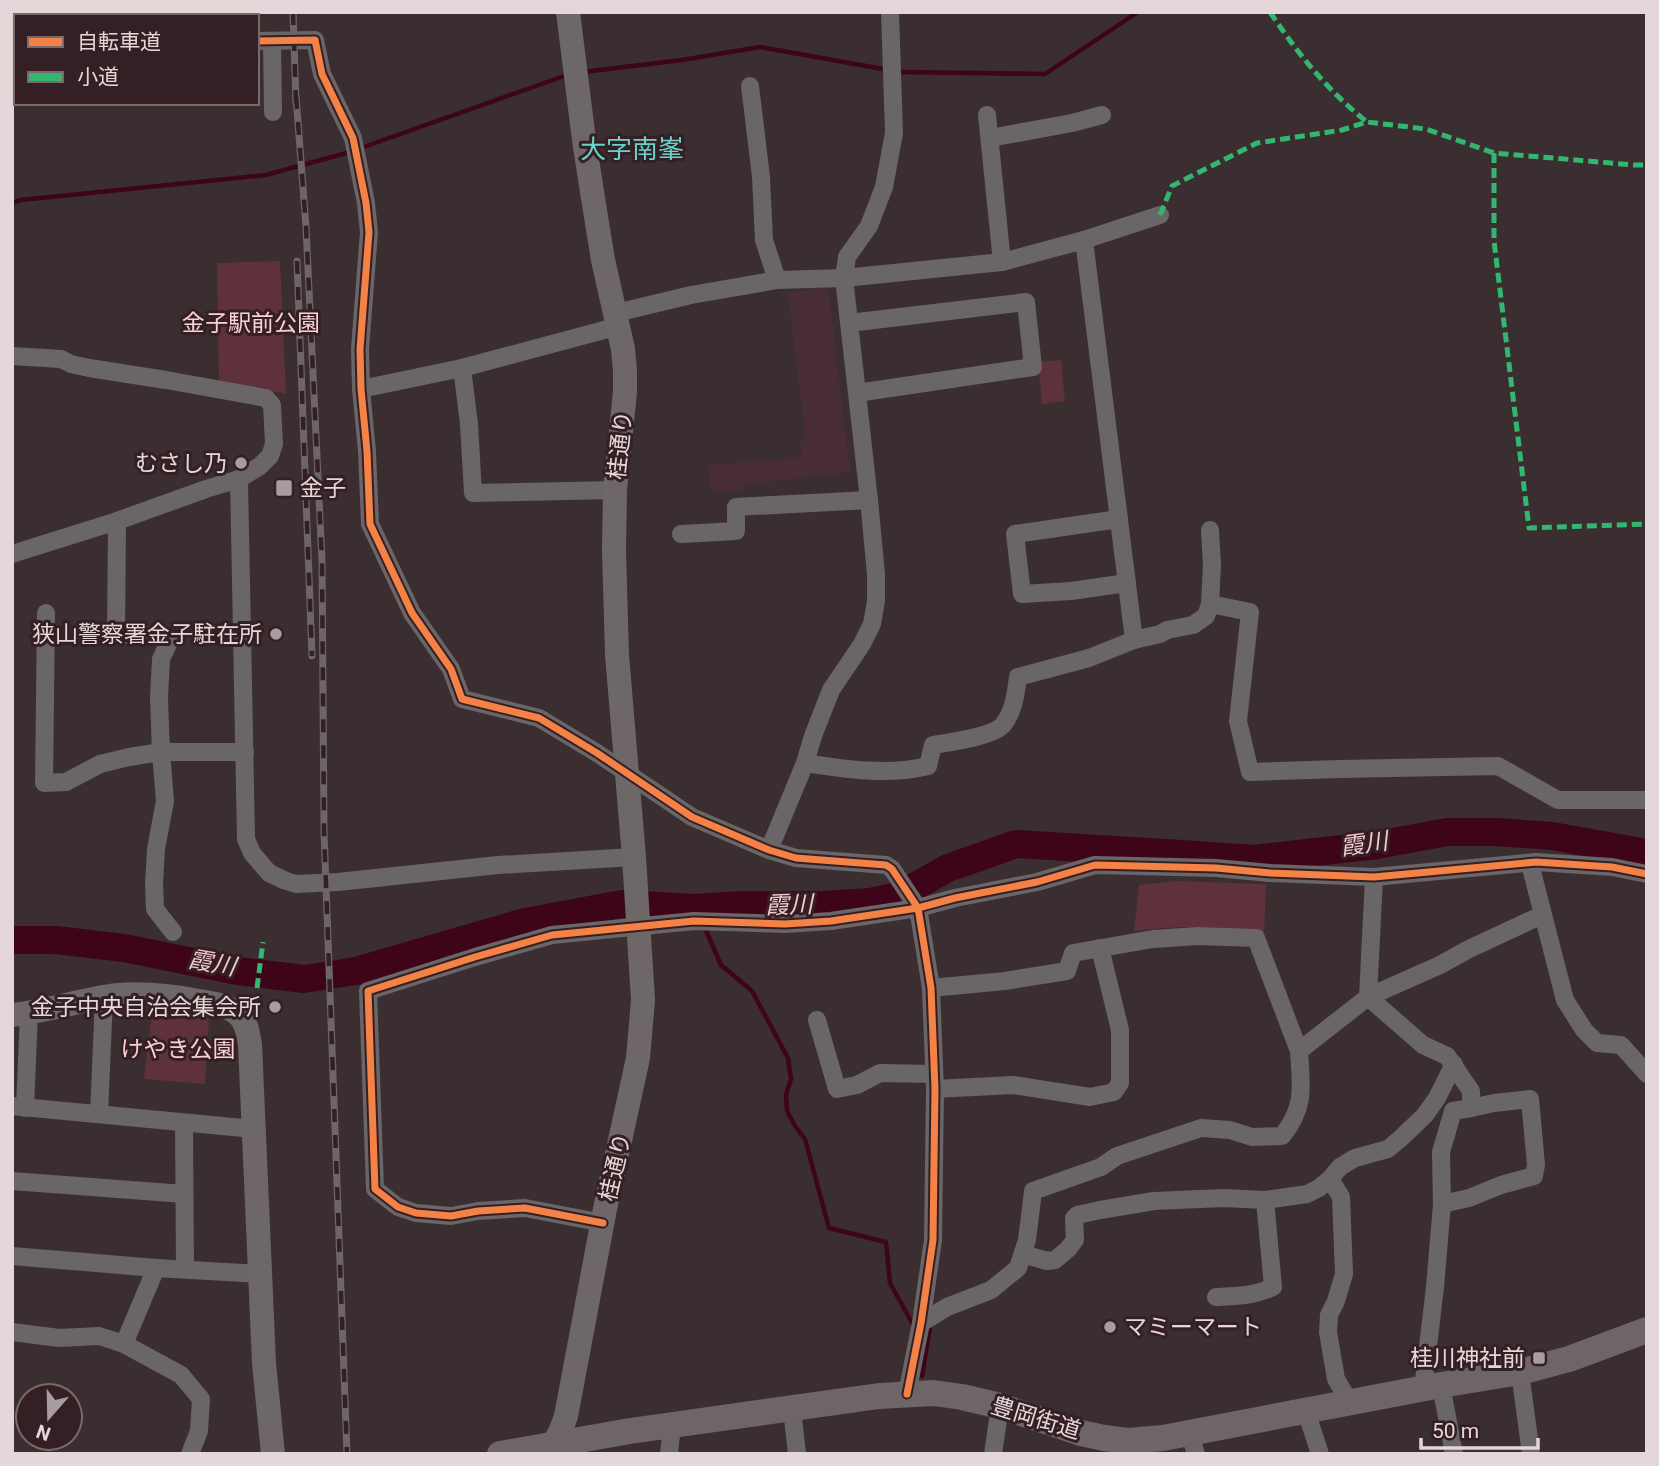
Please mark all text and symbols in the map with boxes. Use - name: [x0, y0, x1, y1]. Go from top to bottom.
- legend: [14, 14, 259, 105]
- text: 自転車道: [77, 30, 161, 54]
- text: 小道: [77, 65, 119, 89]
- district label: 大字南峯: [580, 134, 684, 164]
- park label: 金子駅前公園: [182, 310, 320, 337]
- street label: 桂通り: [603, 409, 638, 481]
- place label: むさし乃: [135, 450, 227, 477]
- marker: むさし乃: [233, 455, 249, 471]
- place label: 金子: [300, 475, 346, 502]
- marker: 金子: [274, 478, 294, 498]
- place label: 狭山警察署金子駐在所: [32, 621, 262, 648]
- marker: 狭山警察署金子駐在所: [268, 626, 284, 642]
- water label: 霞川: [1338, 826, 1393, 861]
- water label: 霞川: [765, 890, 816, 920]
- water label: 霞川: [186, 945, 241, 981]
- place label: 金子中央自治会集会所: [31, 994, 261, 1021]
- marker: 金子中央自治会集会所: [267, 999, 283, 1015]
- park label: けやき公園: [121, 1036, 236, 1063]
- street label: 桂通り: [595, 1130, 636, 1204]
- place label: マミーマート: [1124, 1314, 1262, 1341]
- marker: マミーマート: [1102, 1319, 1118, 1335]
- place label: 桂川神社前: [1410, 1345, 1525, 1372]
- marker: 桂川神社前: [1531, 1350, 1547, 1366]
- north arrow: [14, 1382, 84, 1452]
- street label: 豊岡街道: [988, 1392, 1084, 1445]
- scale bar: [1421, 1406, 1538, 1450]
- text: N: [33, 1419, 54, 1446]
- text: 50 m: [1432, 1419, 1479, 1443]

